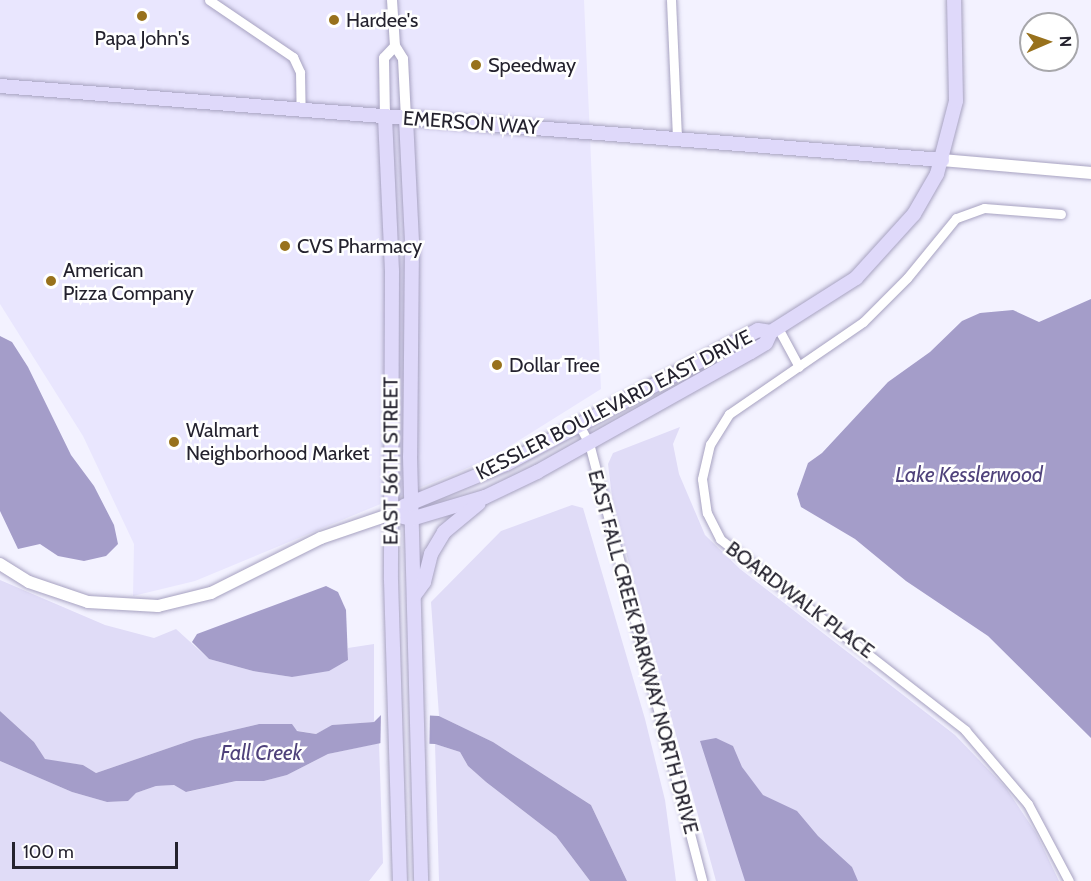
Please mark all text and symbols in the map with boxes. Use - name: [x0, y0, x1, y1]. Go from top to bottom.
- place label: Hardee's: [346, 8, 418, 32]
- marker: Papa John's: [135, 9, 149, 23]
- north arrow: [1019, 12, 1079, 72]
- marker: Hardee's: [327, 13, 341, 27]
- place label: Papa John's: [95, 26, 189, 50]
- text: N: [1056, 35, 1075, 47]
- place label: Speedway: [488, 53, 576, 77]
- marker: Speedway: [469, 58, 483, 72]
- street label: EMERSON WAY: [402, 106, 540, 140]
- place label: CVS Pharmacy: [297, 234, 422, 258]
- marker: CVS Pharmacy: [278, 239, 292, 253]
- place label: American Pizza Company: [63, 258, 194, 305]
- marker: American Pizza Company: [44, 274, 58, 288]
- street label: KESSLER BOULEVARD EAST DRIVE: [472, 325, 756, 485]
- place label: Dollar Tree: [509, 353, 600, 377]
- marker: Dollar Tree: [490, 358, 504, 372]
- street label: EAST 56TH STREET: [379, 377, 403, 545]
- place label: Walmart Neighborhood Market: [186, 418, 369, 465]
- marker: Walmart Neighborhood Market: [167, 435, 181, 449]
- water label: Lake Kesslerwood: [895, 462, 1043, 488]
- street label: EAST FALL CREEK PARKWAY NORTH DRIVE: [583, 467, 703, 837]
- street label: BOARDWALK PLACE: [721, 536, 879, 664]
- water label: Fall Creek: [220, 740, 302, 766]
- scale bar: [15, 830, 182, 868]
- text: 100 m: [23, 841, 74, 863]

